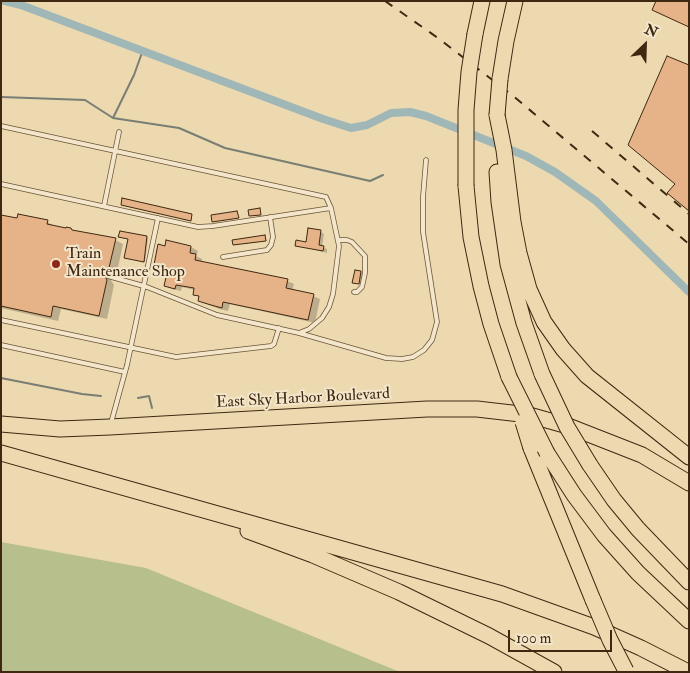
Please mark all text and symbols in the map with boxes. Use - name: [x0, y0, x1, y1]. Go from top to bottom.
- north arrow: [620, 20, 670, 70]
- text: N: [642, 21, 660, 41]
- place label: Train Maintenance Shop: [66, 245, 185, 283]
- marker: Train Maintenance Shop: [50, 258, 62, 270]
- street label: East Sky Harbor Boulevard: [216, 385, 390, 413]
- scale bar: [510, 620, 614, 652]
- text: 100 m: [516, 629, 551, 648]

